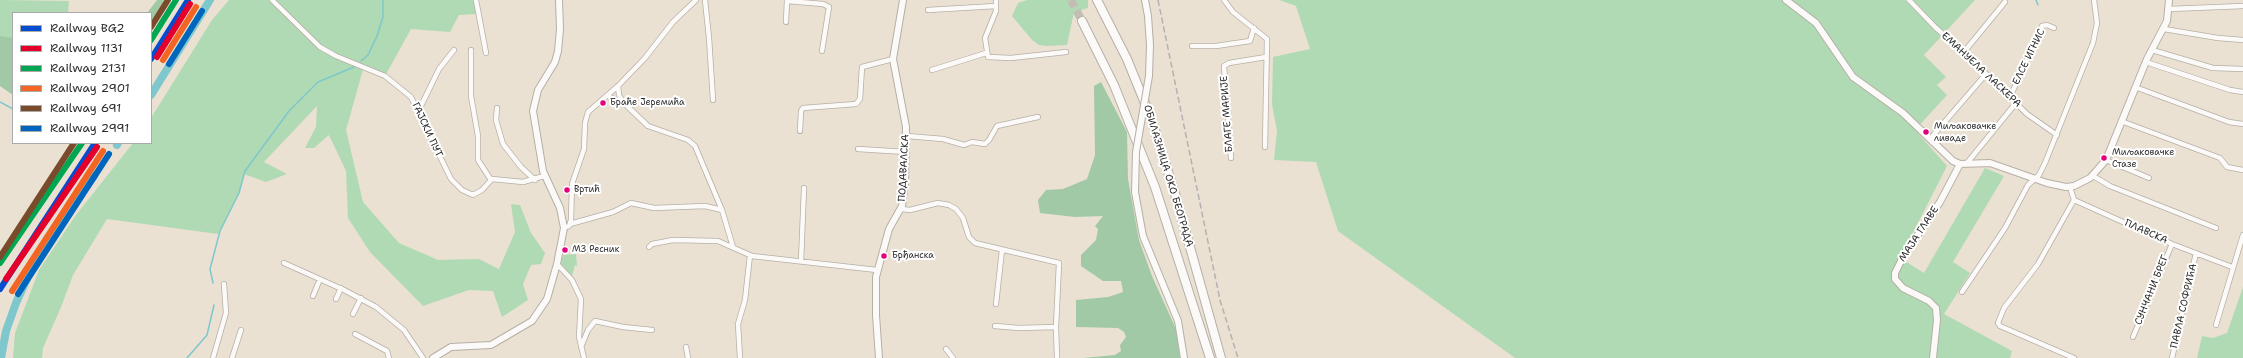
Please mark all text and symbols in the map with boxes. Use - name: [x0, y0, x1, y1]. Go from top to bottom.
- legend: [12, 12, 152, 144]
- text: Railway BG2: [50, 20, 125, 36]
- street label: ЕЛСЕ ИГНИС: [2010, 27, 2048, 87]
- street label: ЕМАНУЕЛА ЛАСКЕРА: [1939, 30, 2023, 110]
- text: Railway 1131: [50, 40, 122, 56]
- text: Railway 2131: [50, 60, 126, 76]
- street label: БЛАГЕ МАРИЈЕ: [1218, 75, 1236, 153]
- text: Railway 2901: [50, 80, 130, 96]
- marker: Браће Јеремића: [598, 98, 608, 108]
- place label: Браће Јеремића: [610, 98, 685, 108]
- text: Railway 691: [50, 100, 121, 116]
- street label: ГАЈСКИ ПУТ: [409, 101, 445, 159]
- street label: ОБИЛАЗНИЦА ОКО БЕОГРАДА: [1141, 104, 1195, 248]
- text: Railway 2991: [50, 120, 129, 136]
- place label: Миљаковачке ливаде: [1934, 122, 1996, 143]
- marker: Миљаковачке ливаде: [1921, 127, 1931, 137]
- street label: ПОДАВАЛСКА: [896, 134, 912, 202]
- place label: Миљаковачке Стазе: [2112, 148, 2174, 169]
- marker: Миљаковачке Стазе: [2099, 153, 2109, 163]
- marker: Вртић: [562, 185, 572, 195]
- place label: Вртић: [574, 185, 600, 195]
- street label: МАЈА ГЛАВЕ: [1897, 204, 1941, 264]
- street label: ПЛАВСКА: [2123, 217, 2169, 247]
- marker: МЗ Ресник: [560, 245, 570, 255]
- place label: МЗ Ресник: [572, 245, 619, 255]
- marker: Брђанска: [879, 251, 889, 261]
- place label: Брђанска: [892, 251, 934, 261]
- street label: СУНЧАНИ БРЕГ: [2133, 253, 2171, 327]
- street label: ПАВЛА СОФРИЋА: [2168, 262, 2200, 350]

